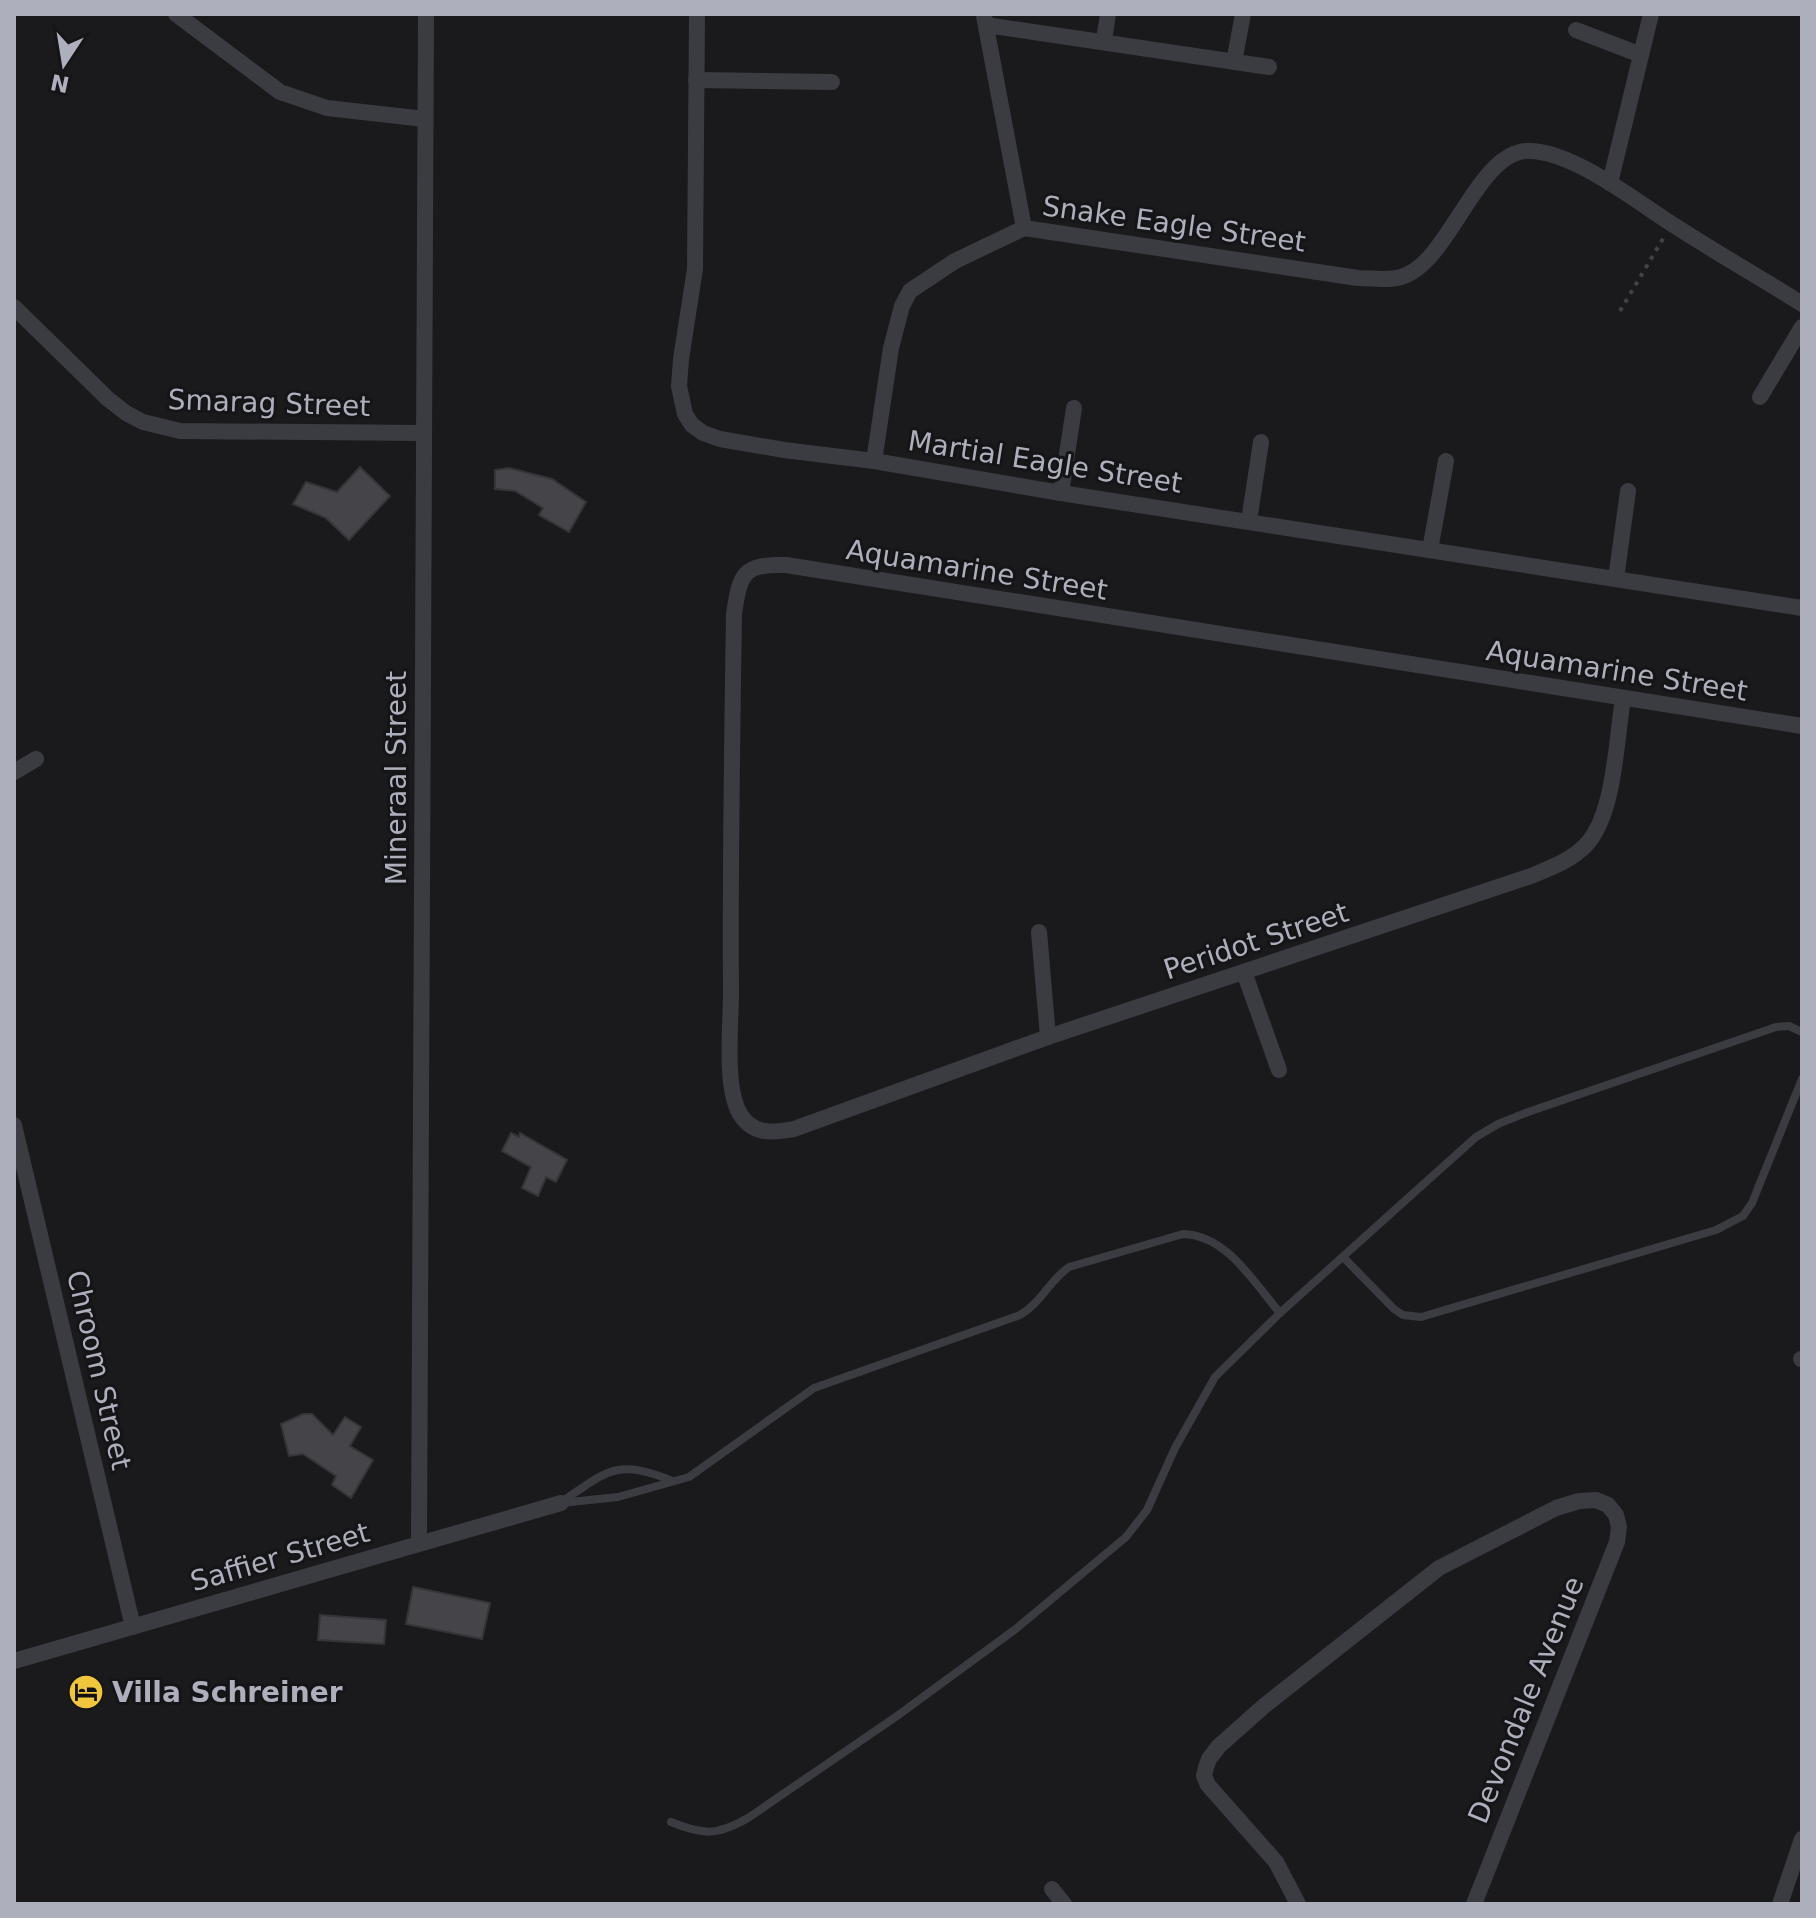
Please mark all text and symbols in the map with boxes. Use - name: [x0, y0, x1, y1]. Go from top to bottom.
- north arrow: [24, 24, 104, 104]
- text: N: [48, 69, 72, 97]
- street label: Snake Eagle Street: [1040, 189, 1308, 259]
- street label: Smarag Street: [167, 383, 371, 423]
- street label: Martial Eagle Street: [906, 424, 1184, 500]
- street label: Aquamarine Street: [844, 533, 1110, 607]
- street label: Aquamarine Street: [1484, 634, 1750, 708]
- street label: Mineraal Street: [380, 671, 413, 885]
- street label: Peridot Street: [1159, 896, 1353, 986]
- street label: Chroom Street: [60, 1267, 138, 1473]
- street label: Saffier Street: [187, 1516, 373, 1598]
- street label: Devondale Avenue: [1461, 1572, 1591, 1828]
- hotel icon: Villa Schreiner: [67, 1673, 105, 1711]
- place label: Villa Schreiner: [112, 1676, 343, 1709]

